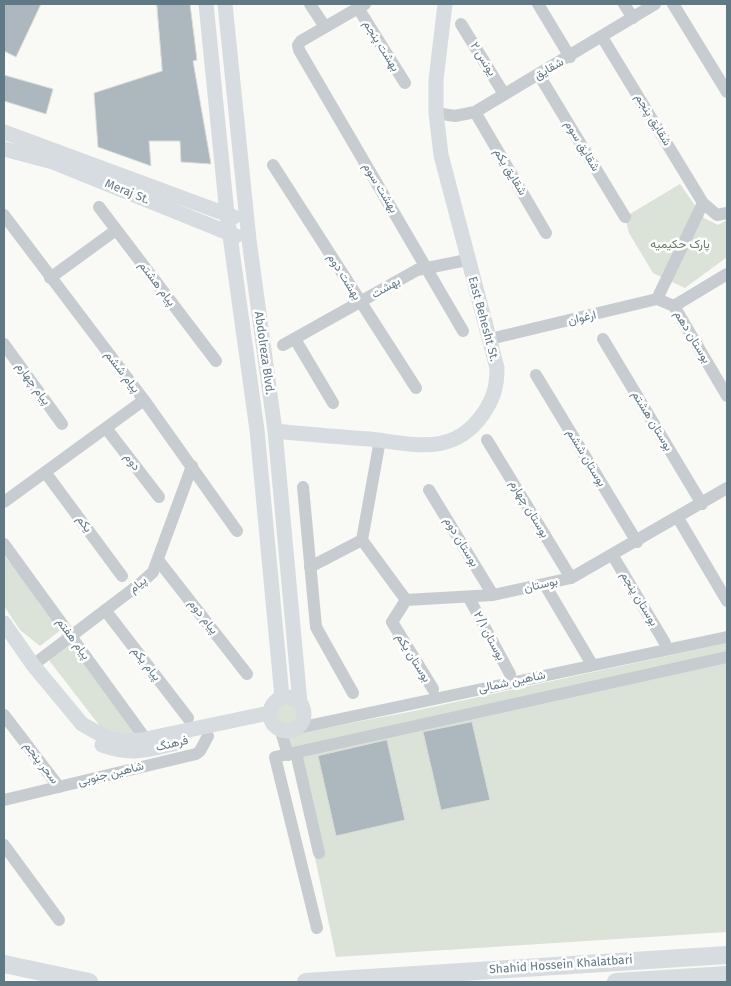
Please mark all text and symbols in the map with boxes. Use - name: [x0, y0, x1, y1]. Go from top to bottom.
- street label: بهشت پنجم: [360, 18, 402, 74]
- street label: یونس ۲: [467, 39, 499, 79]
- street label: شقایق: [532, 55, 566, 83]
- street label: شقایق پنجم: [632, 91, 674, 149]
- street label: شقایق سوم: [561, 118, 603, 174]
- street label: شقایق یکم: [490, 146, 530, 198]
- street label: بهشت سوم: [359, 160, 401, 216]
- street label: Meraj St.: [103, 177, 151, 207]
- park label: پارک حکیمیه: [650, 238, 710, 252]
- street label: بهشت دوم: [324, 251, 364, 303]
- street label: پیام هشتم: [136, 259, 178, 309]
- street label: بهشت: [369, 274, 403, 302]
- street label: East Behesht St.: [465, 275, 501, 363]
- street label: ارغوان: [567, 308, 597, 328]
- street label: بوستان دهم: [671, 308, 713, 366]
- street label: Abdolreza Blvd.: [251, 311, 277, 395]
- street label: پیام ششم: [101, 348, 143, 396]
- street label: پیام چهارم: [13, 360, 53, 408]
- street label: بوستان هشتم: [628, 388, 676, 454]
- street label: بوستان ششم: [563, 427, 609, 489]
- street label: دوم: [121, 450, 143, 474]
- street label: بوستان چهارم: [506, 478, 552, 540]
- street label: یکم: [73, 513, 95, 535]
- street label: بوستان دوم: [441, 514, 481, 570]
- street label: بوستان پنجم: [617, 569, 661, 629]
- street label: پیام: [126, 573, 150, 597]
- street label: بوستان: [523, 574, 559, 596]
- street label: پیام دوم: [185, 597, 221, 637]
- street label: بوستان ۲/۱: [470, 609, 508, 663]
- street label: پیام هفتم: [53, 615, 93, 663]
- street label: بوستان یکم: [392, 631, 434, 685]
- street label: پیام یکم: [128, 644, 164, 684]
- street label: شاهین شمالی: [477, 668, 547, 696]
- street label: فرهنگ: [154, 733, 190, 755]
- street label: سحر پنجم: [20, 739, 62, 787]
- street label: شاهین جنوبی: [77, 759, 145, 789]
- street label: Shahid Hossein Khalatbari: [489, 953, 633, 977]

